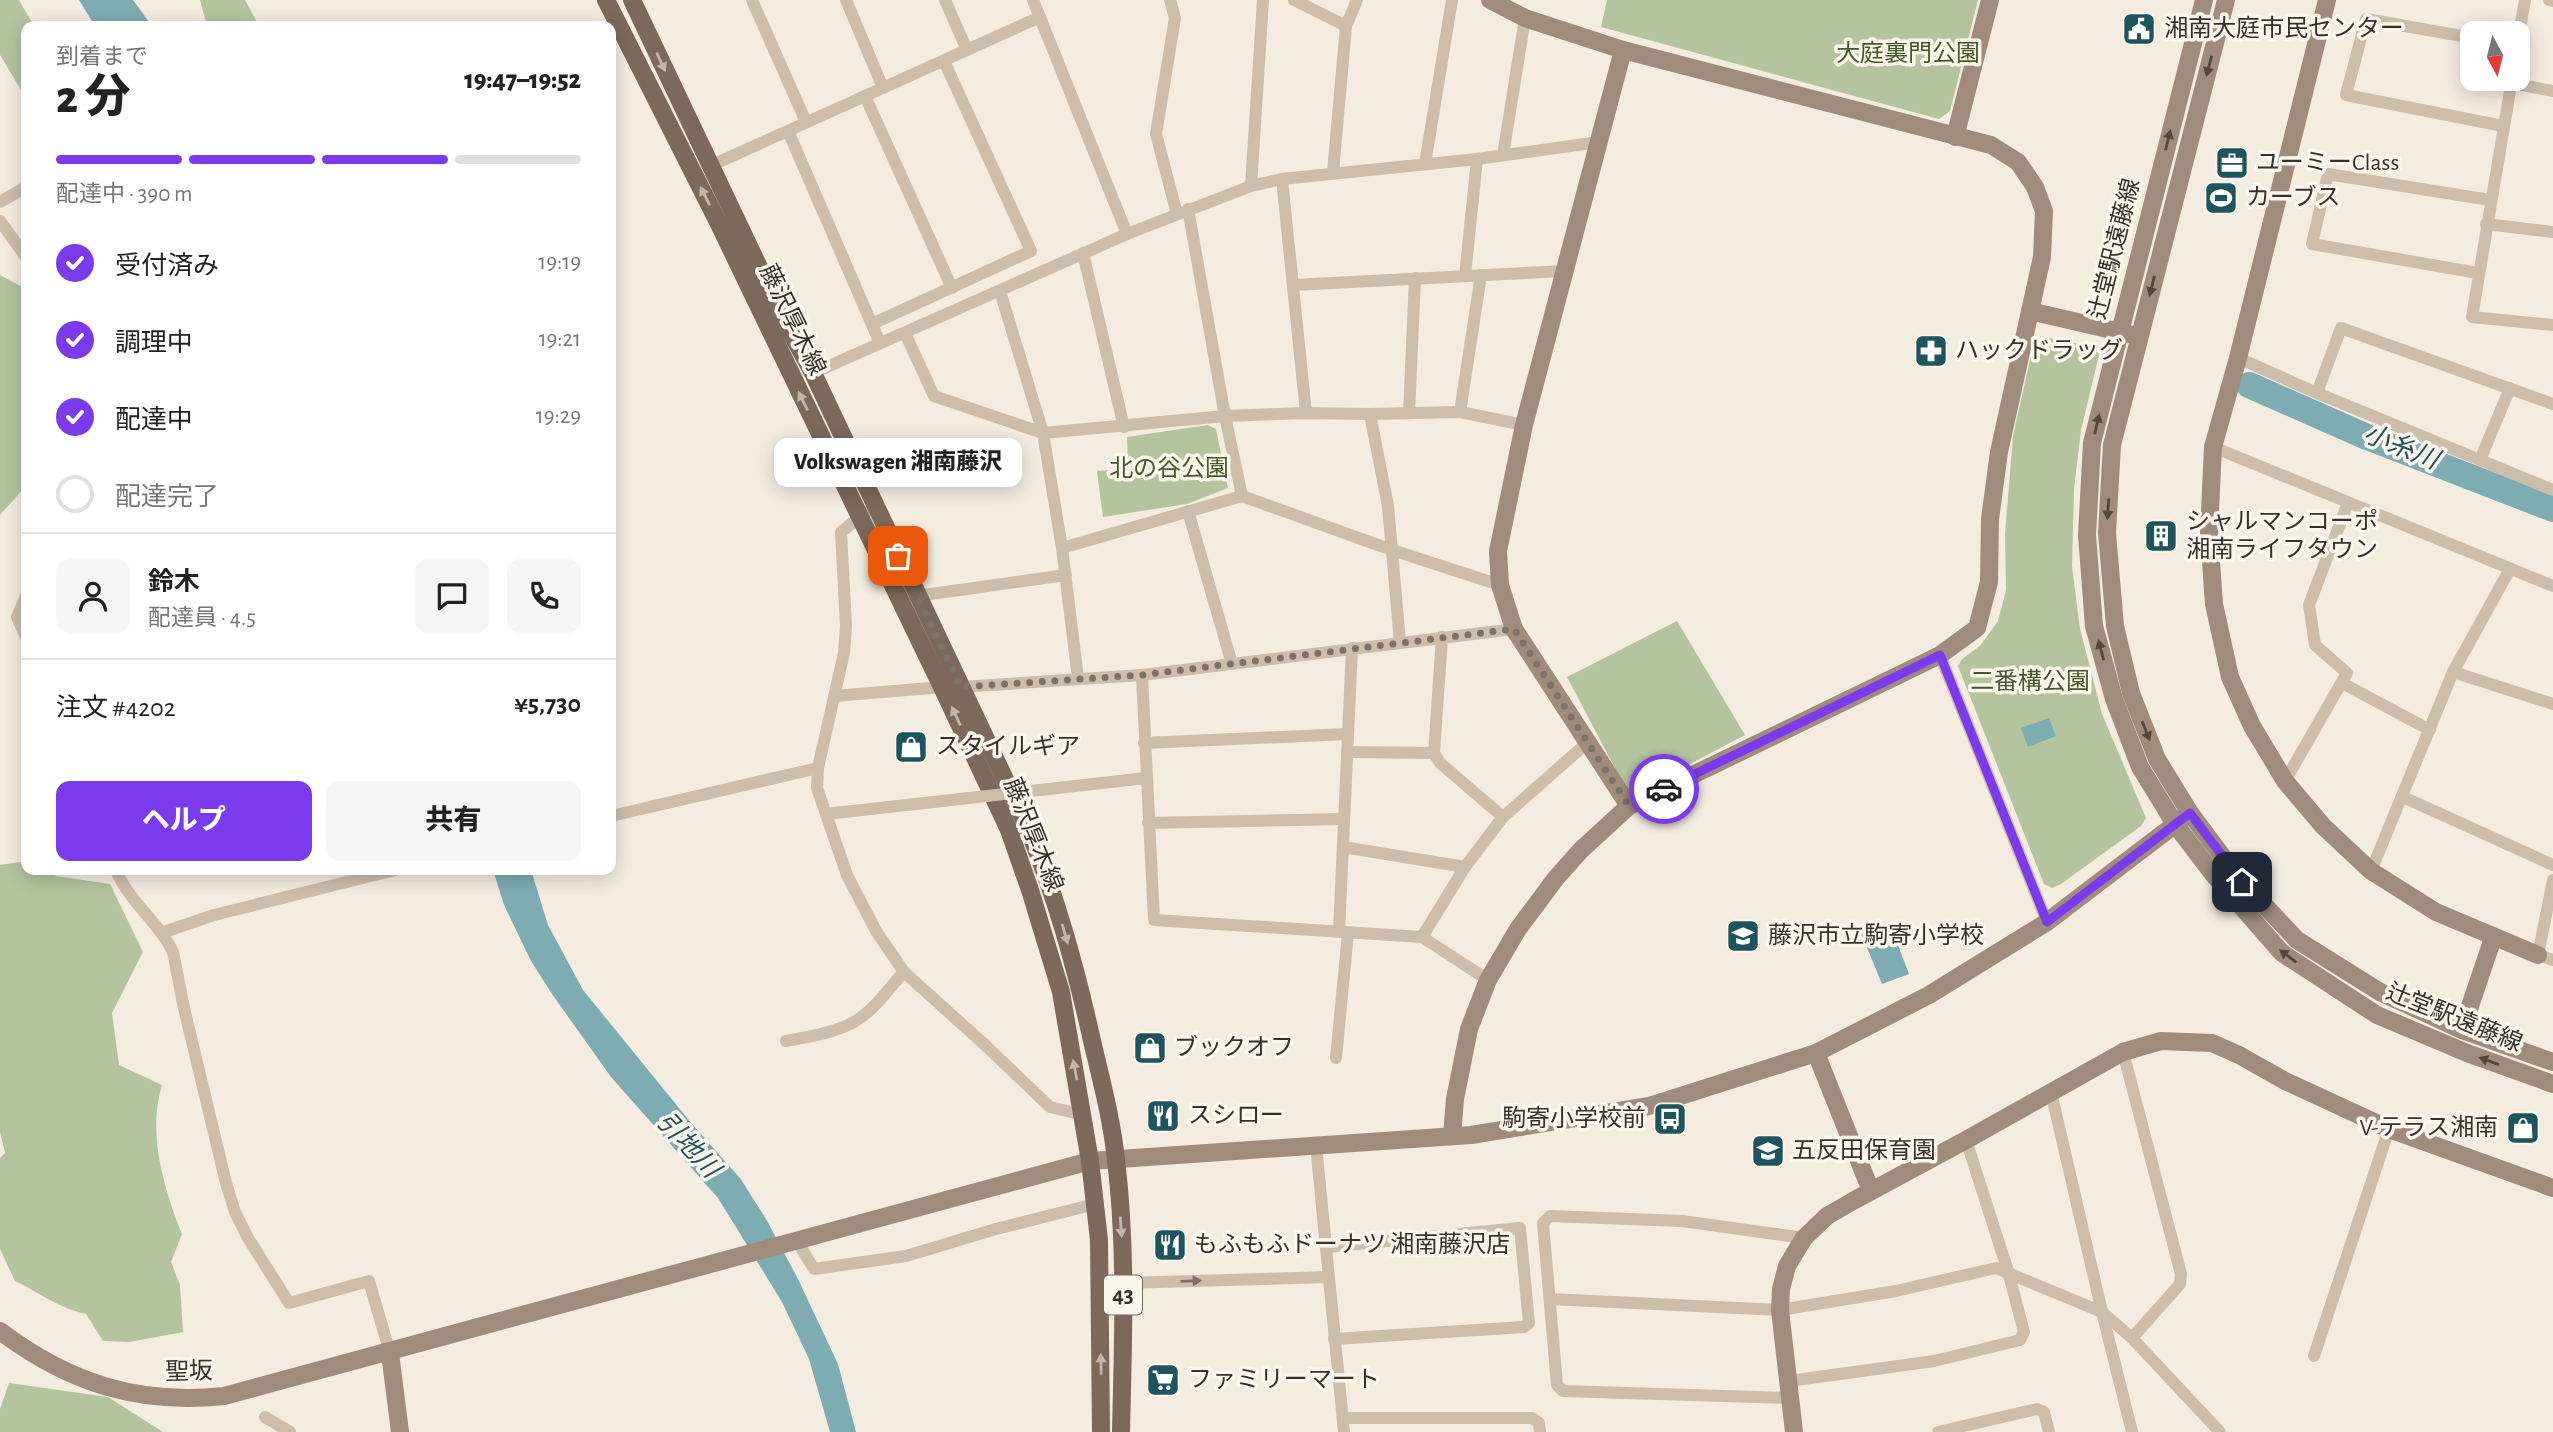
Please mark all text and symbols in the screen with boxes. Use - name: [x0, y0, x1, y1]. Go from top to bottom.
- public building icon: 湘南大庭市民センター: [2120, 10, 2158, 48]
- place label: 湘南大庭市民センター: [2164, 15, 2404, 41]
- north arrow: [2460, 21, 2530, 91]
- map controls: [2460, 21, 2530, 91]
- park label: 大庭裏門公園: [1836, 40, 1980, 66]
- text: 到着まで: [56, 46, 148, 69]
- one-way arrow: [655, 52, 667, 72]
- one-way arrow: [2203, 55, 2214, 77]
- text: 19:47–19:52: [464, 67, 581, 93]
- text: 2 分: [56, 75, 131, 121]
- one-way arrow: [2163, 129, 2174, 151]
- office icon: ユーミーClass: [2213, 144, 2251, 182]
- place label: ユーミーClass: [2256, 151, 2399, 175]
- street label: 辻堂駅遠藤線: [2084, 176, 2144, 322]
- sports icon: カーブス: [2202, 179, 2240, 217]
- text: 配達中 · 390 m: [56, 183, 192, 206]
- place label: カーブス: [2246, 184, 2341, 210]
- one-way arrow: [699, 186, 710, 206]
- icon: check: [56, 244, 94, 282]
- text: 19:19: [538, 251, 581, 274]
- text: 受付済み: [115, 253, 219, 279]
- street label: 藤沢厚木線: [755, 260, 831, 379]
- one-way arrow: [2146, 276, 2157, 298]
- icon: check: [56, 321, 94, 359]
- text: 19:21: [539, 328, 581, 351]
- text: 調理中: [115, 330, 193, 356]
- pharmacy icon: ハックドラッグ: [1912, 332, 1950, 370]
- place label: ハックドラッグ: [1955, 337, 2123, 363]
- one-way arrow: [798, 391, 809, 411]
- icon: check: [56, 398, 94, 436]
- text: 19:29: [536, 405, 581, 428]
- text: 配達中: [115, 407, 193, 433]
- one-way arrow: [2092, 413, 2103, 435]
- water label: 小糸川: [2360, 418, 2446, 475]
- callout: Volkswagen 湘南藤沢: [774, 437, 1022, 486]
- text: Volkswagen 湘南藤沢: [794, 451, 1002, 474]
- park label: 北の谷公園: [1109, 456, 1229, 481]
- text: 配達完了: [115, 484, 219, 510]
- one-way arrow: [2103, 498, 2114, 520]
- place label: シャルマンコーポ 湘南ライフタウン: [2186, 508, 2378, 562]
- building icon: シャルマンコーポ 湘南ライフタウン: [2142, 517, 2180, 555]
- pin: [868, 526, 928, 586]
- icon: bag: [879, 537, 917, 575]
- button: person: [56, 559, 130, 633]
- button: chat: [415, 559, 489, 633]
- button: phone: [507, 559, 581, 633]
- text: 鈴木: [148, 569, 200, 595]
- text: 配達員 · 4.5: [148, 607, 256, 630]
- one-way arrow: [2095, 639, 2106, 661]
- park label: 二番構公園: [1970, 668, 2090, 694]
- text: ¥5,730: [514, 691, 581, 717]
- text: 注文 #4202: [56, 695, 176, 721]
- one-way arrow: [950, 706, 962, 726]
- one-way arrow: [2141, 721, 2152, 742]
- shop icon: スタイルギア: [892, 728, 930, 766]
- place label: スタイルギア: [936, 733, 1080, 759]
- courier: [1629, 754, 1699, 824]
- icon: car: [1645, 770, 1683, 808]
- street label: 藤沢厚木線: [999, 774, 1068, 895]
- button: ヘルプ: [56, 781, 312, 861]
- button: 共有: [326, 781, 581, 861]
- pin: [2212, 852, 2272, 912]
- icon: home: [2223, 863, 2261, 901]
- school or university icon: 藤沢市立駒寄小学校: [1724, 917, 1762, 955]
- place label: 藤沢市立駒寄小学校: [1768, 922, 1984, 948]
- one-way arrow: [1060, 924, 1071, 946]
- one-way arrow: [2279, 949, 2298, 963]
- street label: 辻堂駅遠藤線: [2383, 978, 2526, 1056]
- shop icon: ブックオフ: [1131, 1029, 1169, 1067]
- place label: ブックオフ: [1174, 1034, 1294, 1060]
- one-way arrow: [2478, 1055, 2499, 1066]
- one-way arrow: [1070, 1059, 1081, 1081]
- restaurant icon: スシロー: [1144, 1097, 1182, 1135]
- bus stop icon: 駒寄小学校前: [1651, 1100, 1689, 1138]
- place label: スシロー: [1188, 1104, 1284, 1128]
- place label: 駒寄小学校前: [1502, 1105, 1646, 1131]
- water label: 引地川: [652, 1107, 727, 1185]
- shop icon: V-テラス湘南: [2504, 1109, 2542, 1147]
- place label: V-テラス湘南: [2360, 1114, 2498, 1140]
- school or university icon: 五反田保育園: [1749, 1132, 1787, 1170]
- place label: 五反田保育園: [1792, 1137, 1936, 1163]
- one-way arrow: [1116, 1216, 1127, 1238]
- restaurant icon: もふもふドーナツ 湘南藤沢店: [1151, 1226, 1189, 1264]
- place label: もふもふドーナツ 湘南藤沢店: [1194, 1231, 1510, 1257]
- road number: 43: [1104, 1276, 1142, 1314]
- one-way arrow: [1180, 1276, 1202, 1287]
- one-way arrow: [1095, 1353, 1107, 1375]
- street label: 聖坂: [165, 1358, 213, 1384]
- supermarket icon: ファミリーマート: [1144, 1361, 1182, 1399]
- place label: ファミリーマート: [1188, 1368, 1380, 1392]

